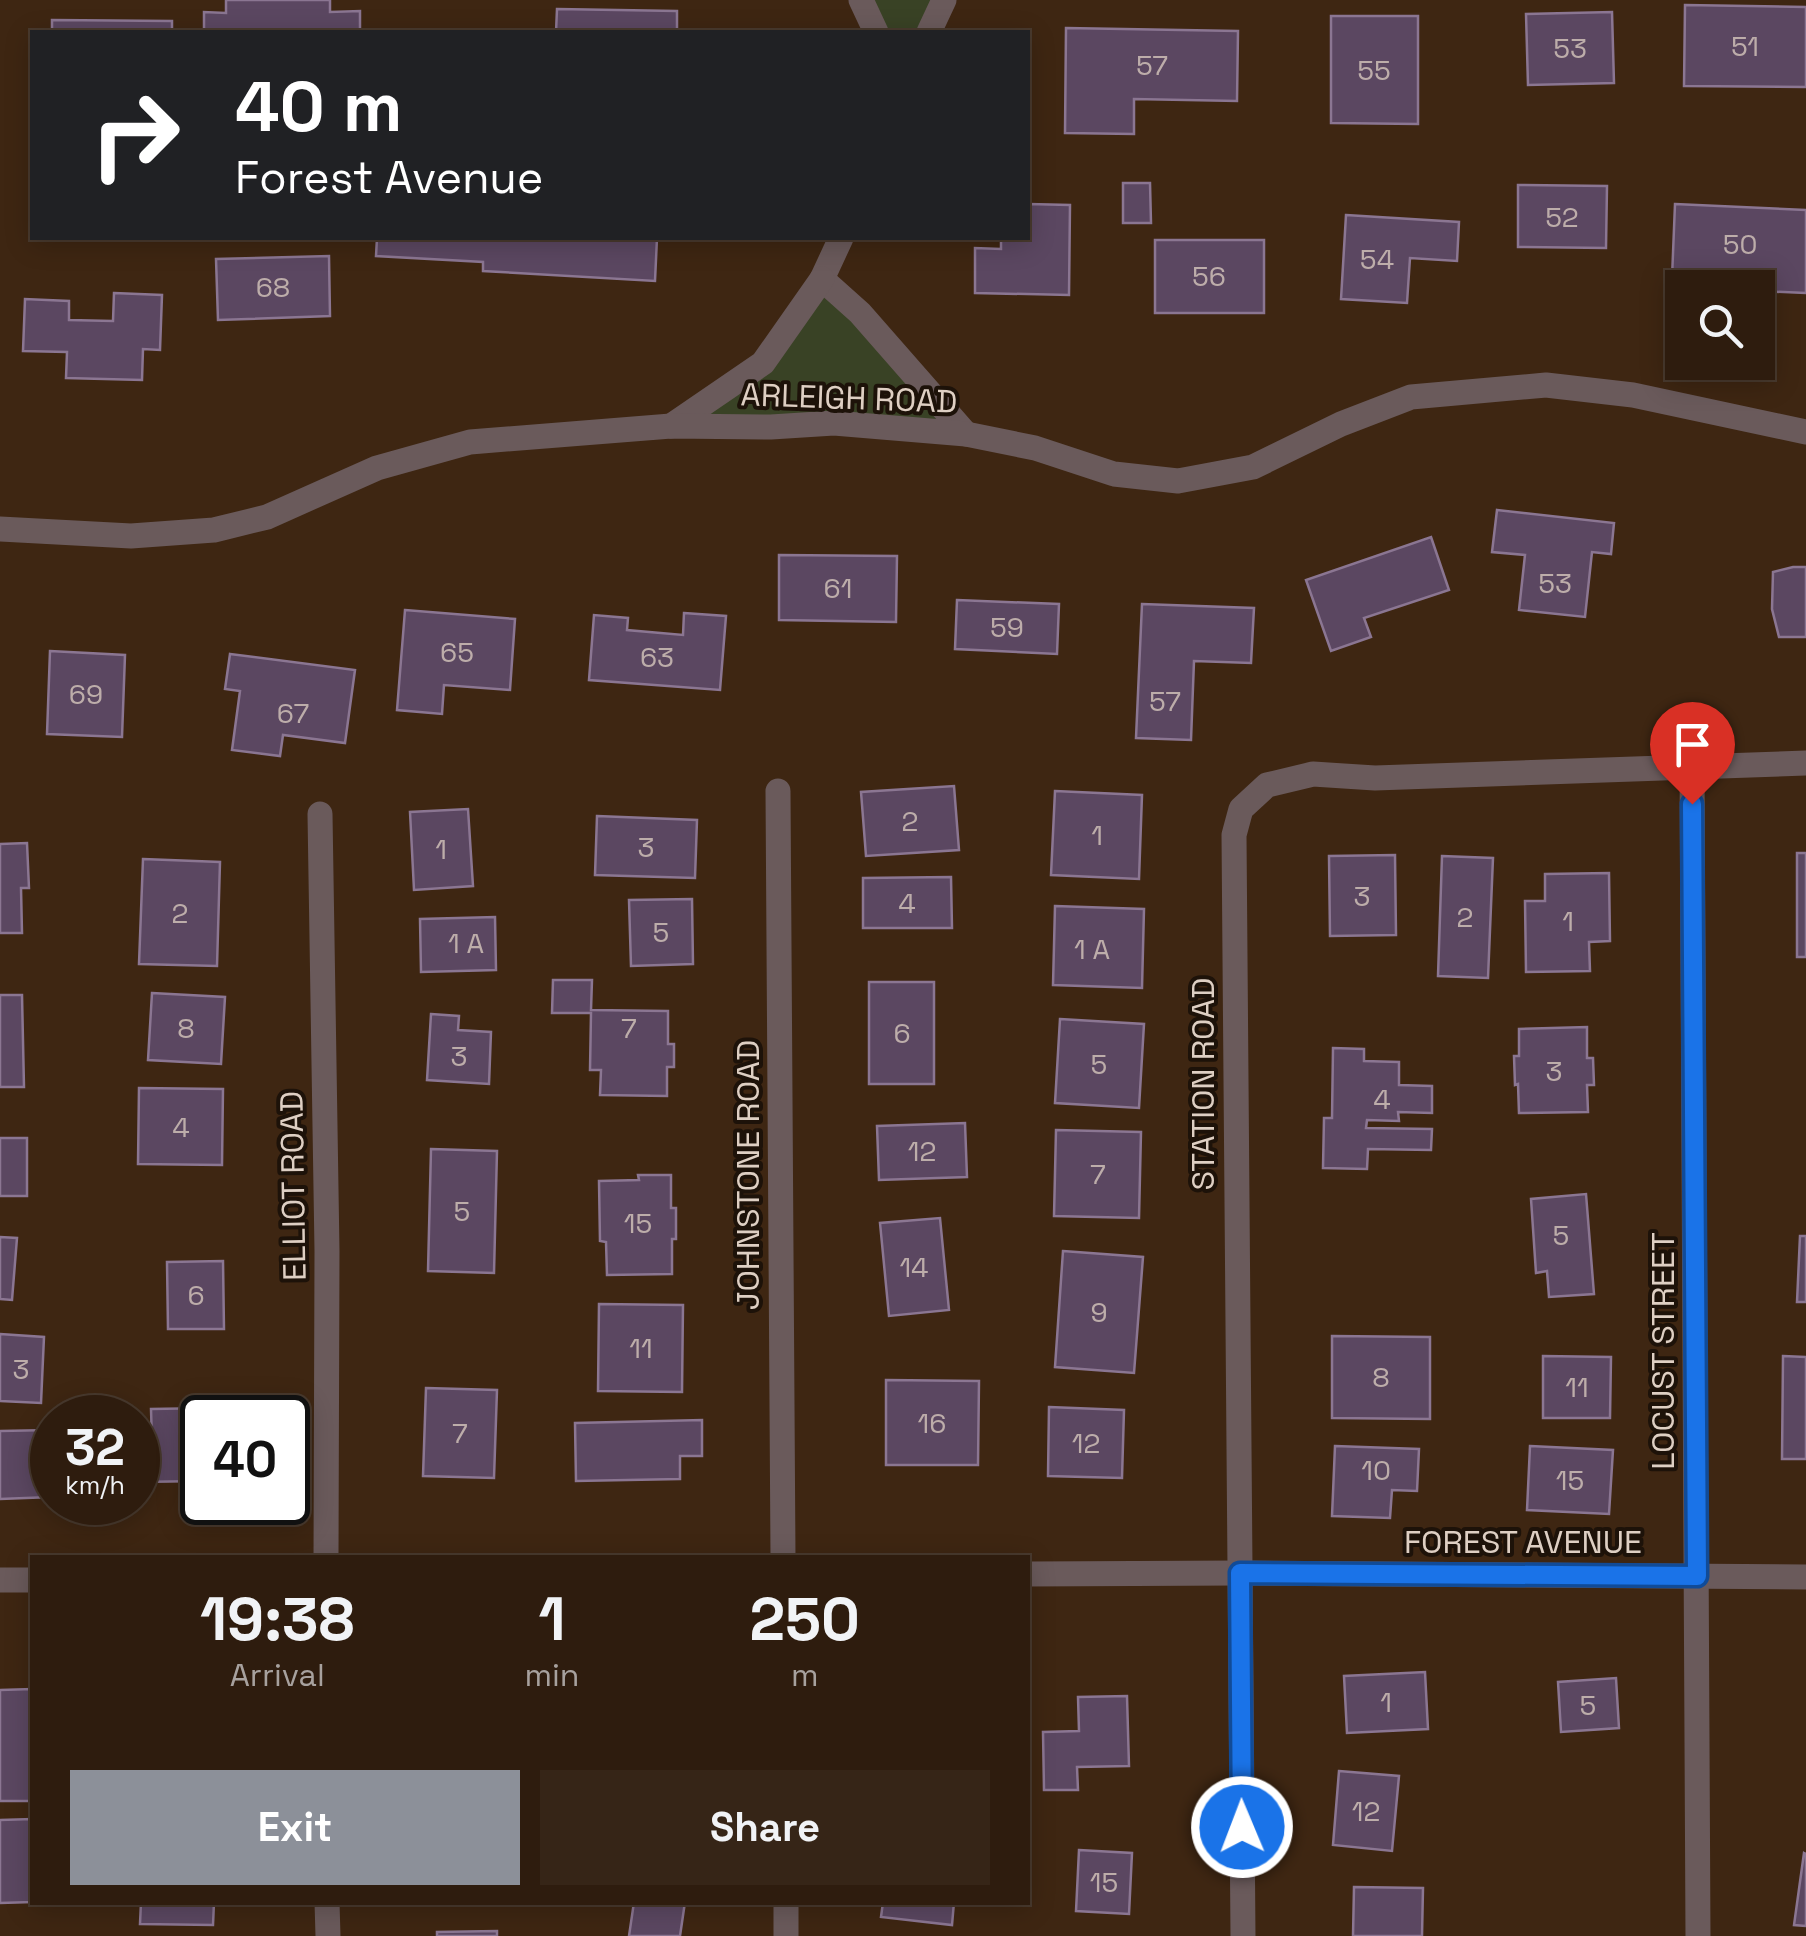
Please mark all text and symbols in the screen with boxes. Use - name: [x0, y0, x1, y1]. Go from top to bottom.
- house number: 51: [1731, 28, 1759, 64]
- house number: 53: [1553, 30, 1587, 66]
- house number: 57: [1136, 47, 1168, 83]
- house number: 55: [1357, 52, 1391, 88]
- text: 40 m: [235, 62, 402, 151]
- icon: right: [70, 70, 200, 200]
- text: Forest Avenue: [235, 149, 543, 206]
- house number: 52: [1545, 199, 1579, 235]
- house number: 50: [1723, 226, 1757, 262]
- house number: 54: [1360, 241, 1394, 277]
- house number: 56: [1192, 258, 1226, 294]
- house number: 68: [256, 269, 290, 305]
- map controls: [1665, 270, 1775, 380]
- button: search: [1665, 270, 1775, 380]
- street label: ARLEIGH ROAD: [740, 374, 958, 422]
- house number: 53: [1538, 565, 1572, 601]
- house number: 61: [824, 570, 852, 606]
- house number: 59: [990, 609, 1024, 645]
- house number: 65: [440, 634, 474, 670]
- house number: 63: [640, 639, 674, 675]
- house number: 69: [69, 676, 103, 712]
- house number: 57: [1149, 683, 1181, 719]
- house number: 67: [277, 695, 309, 731]
- pin: [1650, 702, 1735, 805]
- icon: arrive: [1665, 717, 1720, 772]
- house number: 2: [902, 803, 918, 839]
- house number: 1: [1091, 817, 1103, 853]
- house number: 3: [638, 829, 654, 865]
- house number: 1: [435, 831, 447, 867]
- house number: 3: [1354, 878, 1370, 914]
- house number: 4: [898, 885, 916, 921]
- house number: 2: [172, 895, 188, 931]
- house number: 2: [1457, 899, 1473, 935]
- house number: 1: [1562, 903, 1574, 939]
- house number: 5: [653, 914, 669, 950]
- house number: 1 A: [448, 925, 484, 961]
- house number: 1 A: [1074, 931, 1110, 967]
- street label: STATION ROAD: [1183, 978, 1223, 1191]
- house number: 8: [177, 1010, 195, 1046]
- house number: 7: [621, 1010, 637, 1046]
- house number: 6: [893, 1015, 911, 1051]
- house number: 3: [451, 1038, 467, 1074]
- street label: JOHNSTONE ROAD: [728, 1040, 768, 1310]
- house number: 5: [1091, 1046, 1107, 1082]
- house number: 3: [1546, 1053, 1562, 1089]
- house number: 4: [1373, 1081, 1391, 1117]
- street label: ELLIOT ROAD: [271, 1091, 315, 1281]
- house number: 4: [172, 1109, 190, 1145]
- house number: 12: [908, 1133, 936, 1169]
- house number: 7: [1090, 1156, 1106, 1192]
- house number: 5: [454, 1193, 470, 1229]
- house number: 15: [624, 1205, 652, 1241]
- house number: 5: [1553, 1217, 1569, 1253]
- street label: LOCUST STREET: [1643, 1232, 1683, 1470]
- house number: 14: [899, 1249, 929, 1285]
- house number: 6: [187, 1277, 205, 1313]
- house number: 9: [1090, 1294, 1108, 1330]
- house number: 11: [629, 1330, 653, 1366]
- house number: 3: [13, 1351, 29, 1387]
- house number: 8: [1372, 1359, 1390, 1395]
- house number: 11: [1565, 1369, 1589, 1405]
- speed limit sign: 40: [180, 1395, 310, 1525]
- house number: 16: [918, 1405, 946, 1441]
- house number: 7: [452, 1415, 468, 1451]
- text: 32: [65, 1416, 125, 1480]
- house number: 12: [1072, 1425, 1100, 1461]
- house number: 10: [1361, 1452, 1391, 1488]
- house number: 15: [1556, 1462, 1584, 1498]
- text: km/h: [65, 1469, 125, 1501]
- street label: FOREST AVENUE: [1404, 1522, 1642, 1562]
- text: 19:38: [200, 1581, 355, 1658]
- text: 1: [538, 1581, 566, 1658]
- text: 250: [749, 1581, 860, 1658]
- text: Arrival: [230, 1655, 325, 1695]
- text: min: [525, 1655, 579, 1695]
- text: m: [791, 1655, 818, 1695]
- house number: 1: [1380, 1684, 1392, 1720]
- house number: 5: [1580, 1687, 1596, 1723]
- button: Exit: [70, 1770, 520, 1885]
- button: Share: [540, 1770, 990, 1885]
- position arrow: [1190, 1775, 1294, 1879]
- house number: 12: [1352, 1793, 1380, 1829]
- house number: 15: [1090, 1864, 1118, 1900]

